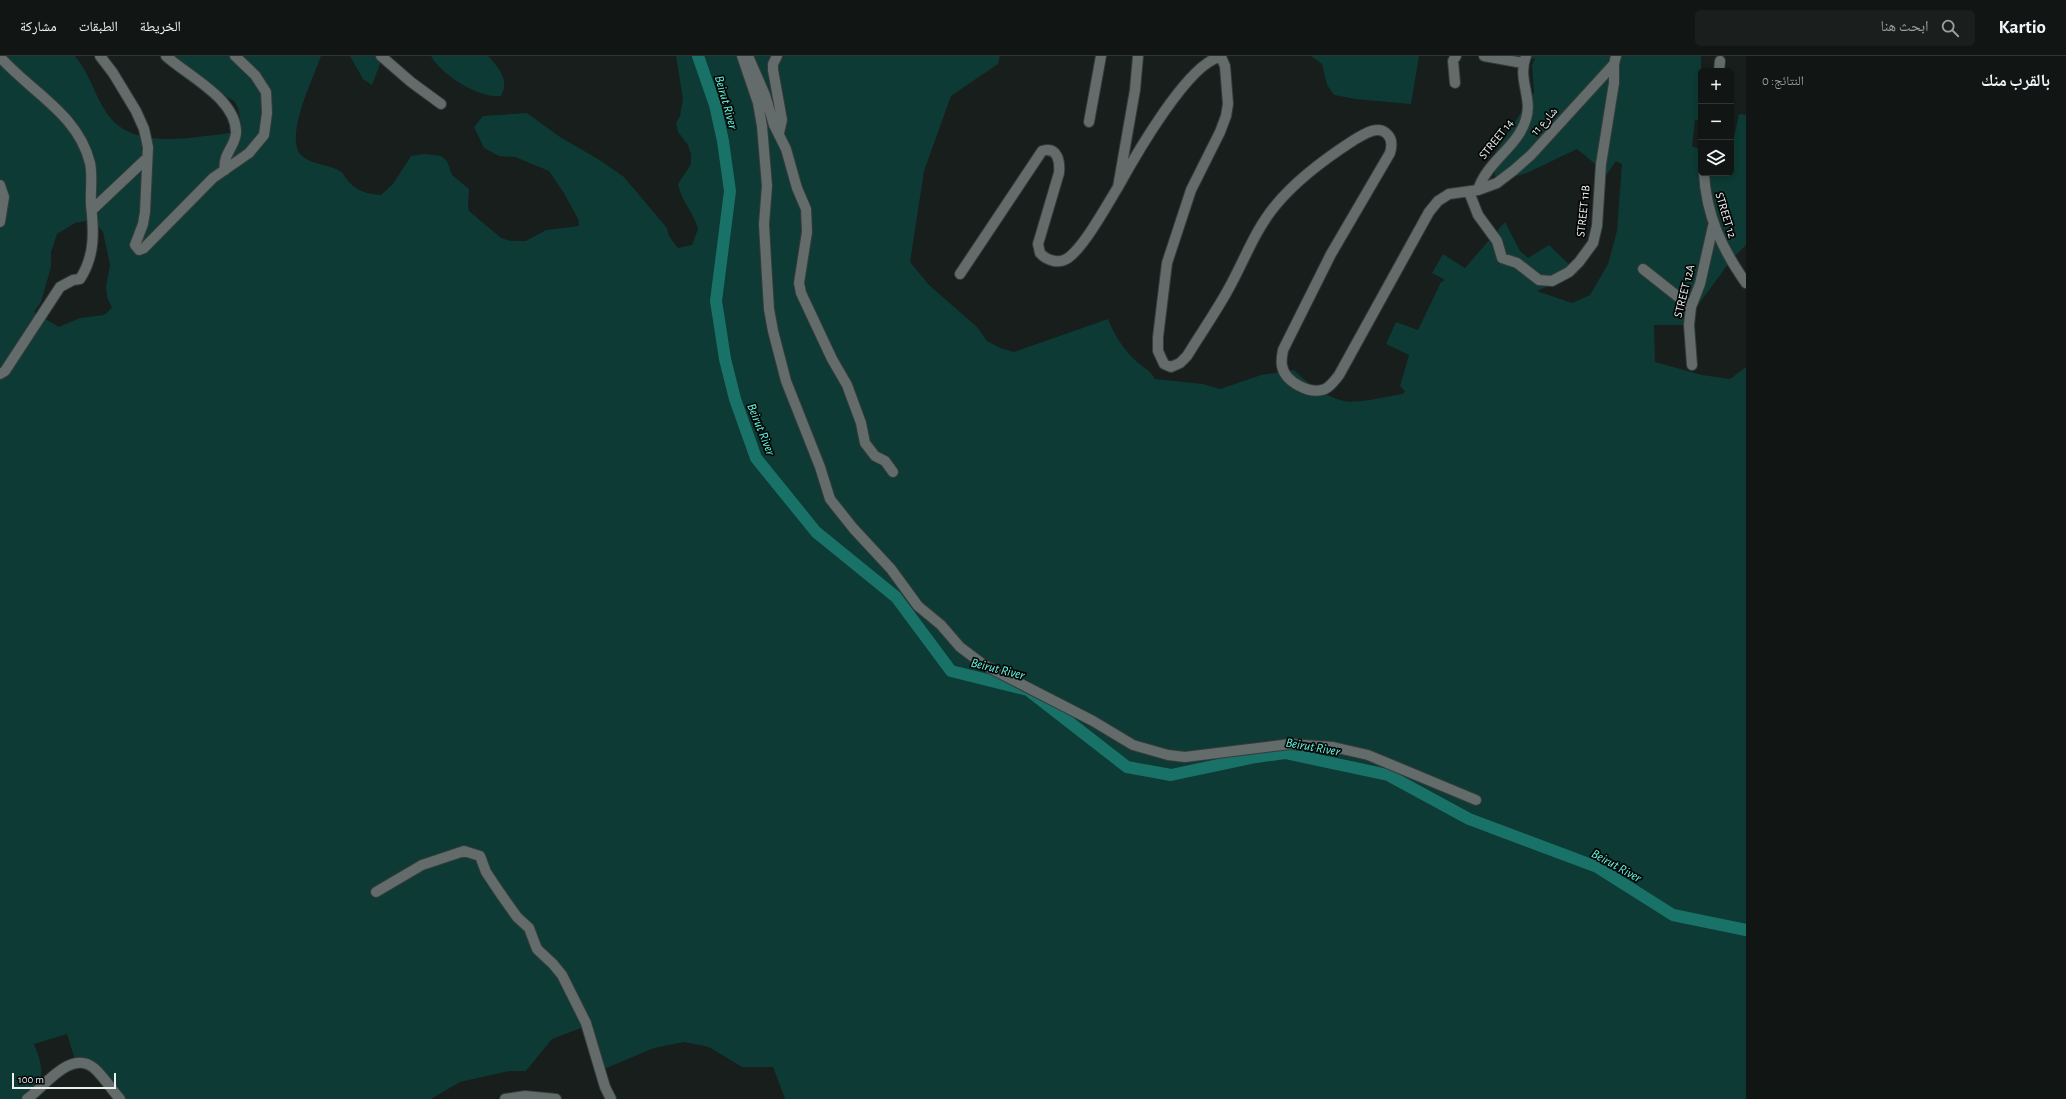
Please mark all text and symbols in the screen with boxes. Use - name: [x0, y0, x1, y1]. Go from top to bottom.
- search box: [1695, 10, 1975, 46]
- icon: search: [1939, 17, 1961, 39]
- text: Kartio: [1999, 18, 2046, 37]
- text: ابحث هنا: [1880, 19, 1929, 34]
- text: مشاركة: [20, 20, 57, 34]
- text: الطبقات: [79, 20, 118, 34]
- text: الخريطة: [140, 20, 181, 34]
- map controls: [1698, 68, 1734, 176]
- button: +: [1698, 68, 1734, 104]
- text: بالقرب منك: [1981, 72, 2050, 89]
- water label: Beirut River: [712, 74, 740, 131]
- text: النتائج: 0: [1762, 75, 1804, 88]
- button: −: [1698, 104, 1734, 140]
- street label: شارع 11: [1528, 105, 1561, 139]
- street label: STREET 14: [1476, 117, 1516, 161]
- button: layers: [1698, 140, 1734, 176]
- street label: STREET 11B: [1574, 184, 1592, 238]
- street label: STREET 12: [1713, 191, 1739, 240]
- street label: STREET 12A: [1672, 263, 1696, 319]
- water label: Beirut River: [744, 402, 777, 458]
- water label: Beirut River: [969, 657, 1027, 683]
- water label: Beirut River: [1285, 736, 1342, 759]
- water label: Beirut River: [1589, 847, 1644, 886]
- scale bar: [12, 1071, 116, 1090]
- text: 100 m: [18, 1074, 44, 1085]

